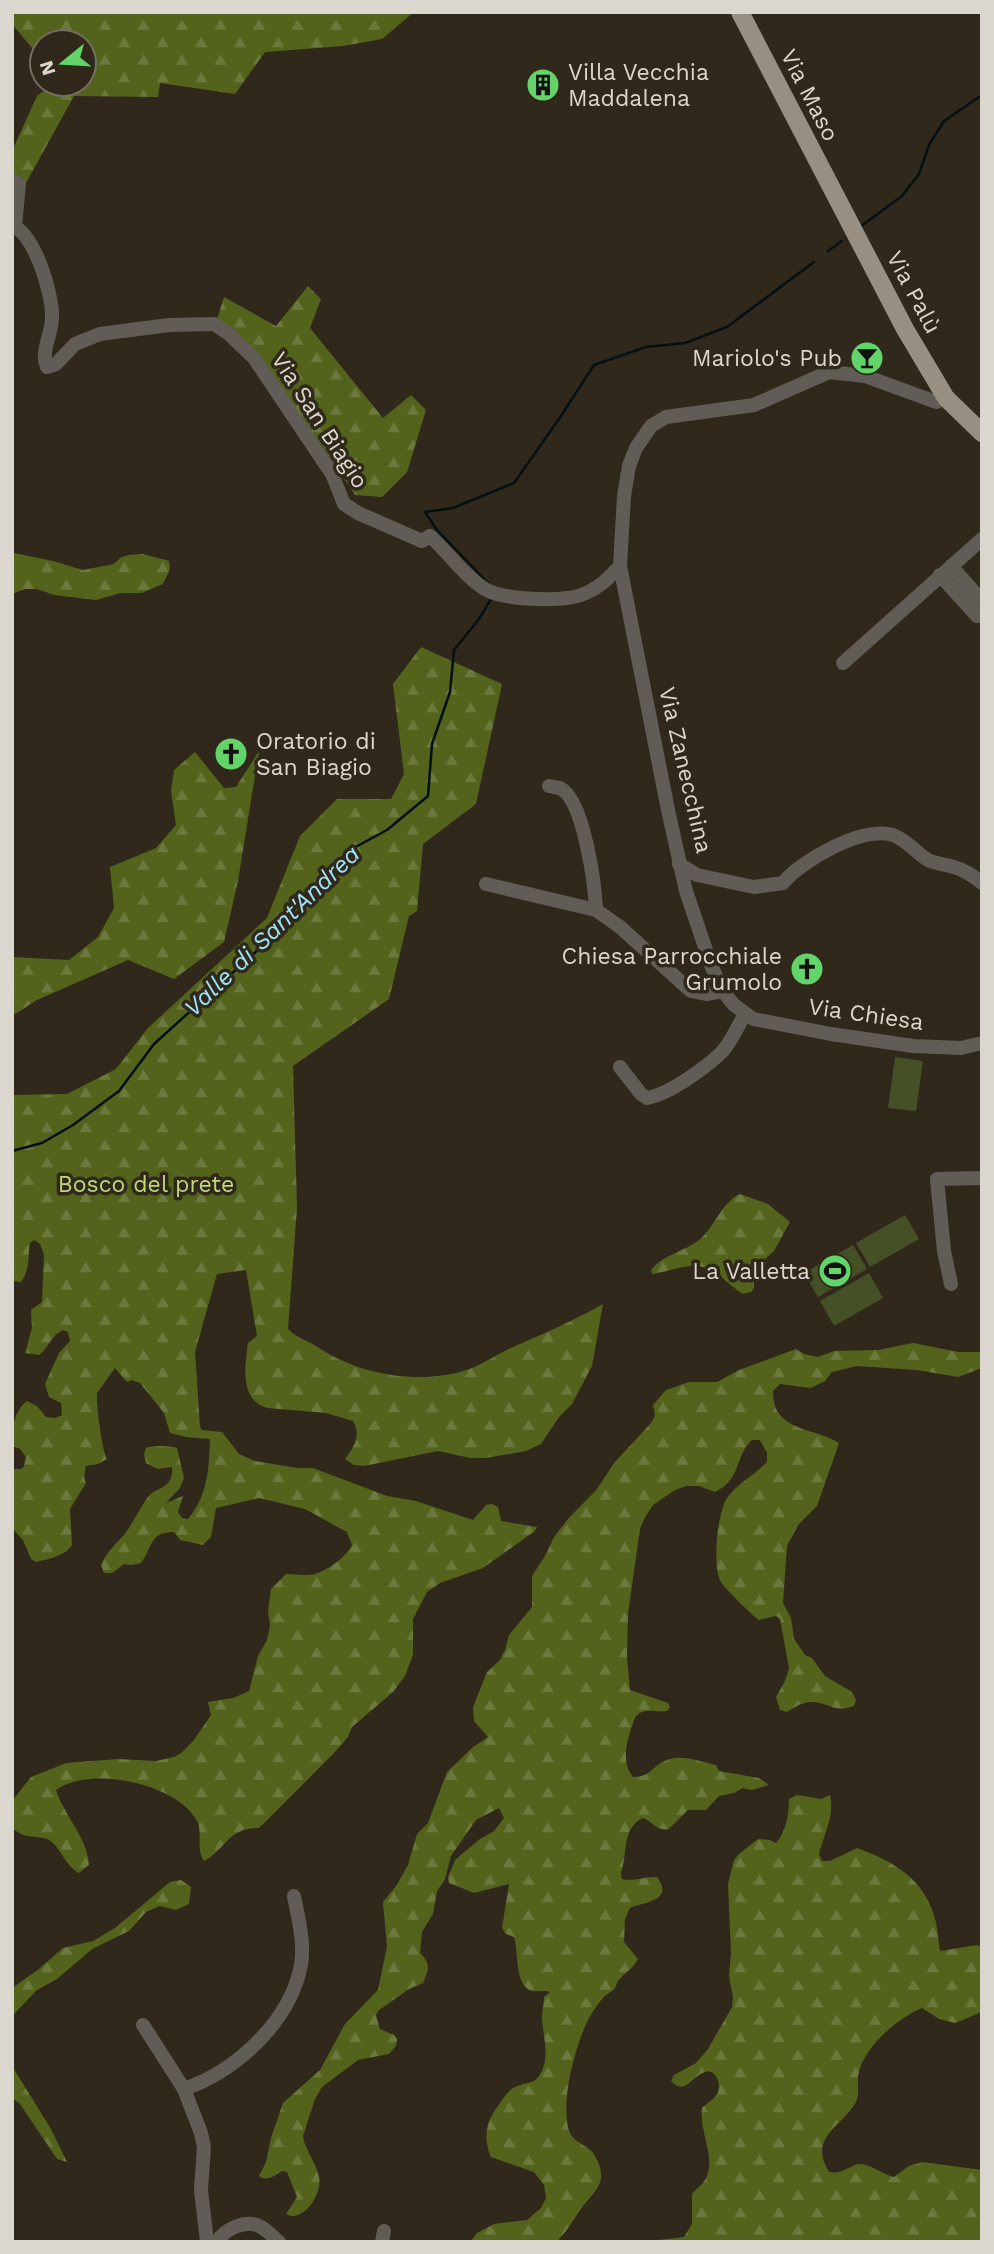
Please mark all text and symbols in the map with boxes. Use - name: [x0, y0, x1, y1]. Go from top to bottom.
- north arrow: [28, 28, 98, 98]
- street label: Via Maso: [775, 45, 844, 146]
- text: N: [34, 58, 60, 78]
- place label: Villa Vecchia Maddalena: [568, 59, 709, 112]
- building icon: Villa Vecchia Maddalena: [524, 66, 562, 104]
- street label: Via Palù: [881, 246, 947, 338]
- bar icon: Mariolo's Pub: [848, 339, 886, 377]
- place label: Mariolo's Pub: [692, 345, 842, 372]
- street label: Via San Biagio: [265, 347, 374, 494]
- street label: Via Zanecchina: [653, 684, 718, 856]
- place label: Oratorio di San Biagio: [256, 728, 376, 781]
- church icon: Oratorio di San Biagio: [212, 735, 250, 773]
- water label: Valle di Sant'Andrea: [178, 840, 366, 1022]
- place label: Chiesa Parrocchiale Grumolo: [561, 943, 782, 996]
- church icon: Chiesa Parrocchiale Grumolo: [788, 950, 826, 988]
- street label: Via Chiesa: [807, 993, 925, 1036]
- park label: Bosco del prete: [58, 1171, 234, 1198]
- sports icon: La Valletta: [816, 1252, 854, 1290]
- place label: La Valletta: [692, 1258, 810, 1285]

